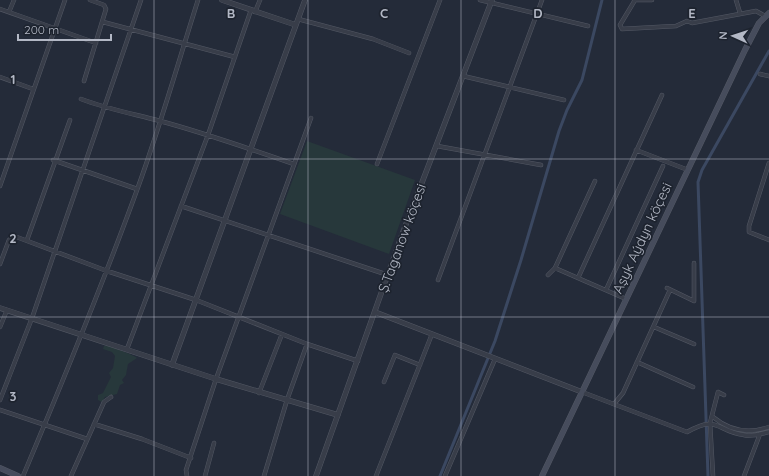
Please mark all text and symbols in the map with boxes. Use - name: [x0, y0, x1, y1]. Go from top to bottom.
- text: B: [227, 5, 235, 21]
- text: C: [380, 5, 388, 21]
- text: D: [533, 5, 543, 21]
- text: E: [688, 5, 696, 21]
- scale bar: [18, 16, 111, 42]
- north arrow: [713, 16, 753, 56]
- text: 200 m: [24, 22, 59, 37]
- text: N: [716, 31, 730, 40]
- text: 1: [10, 71, 16, 87]
- street label: Aşyk Aýdyn köçesi: [608, 180, 676, 296]
- street label: Ş.Taganow köçesi: [374, 181, 430, 295]
- text: 2: [9, 230, 17, 246]
- text: 3: [10, 388, 17, 404]

